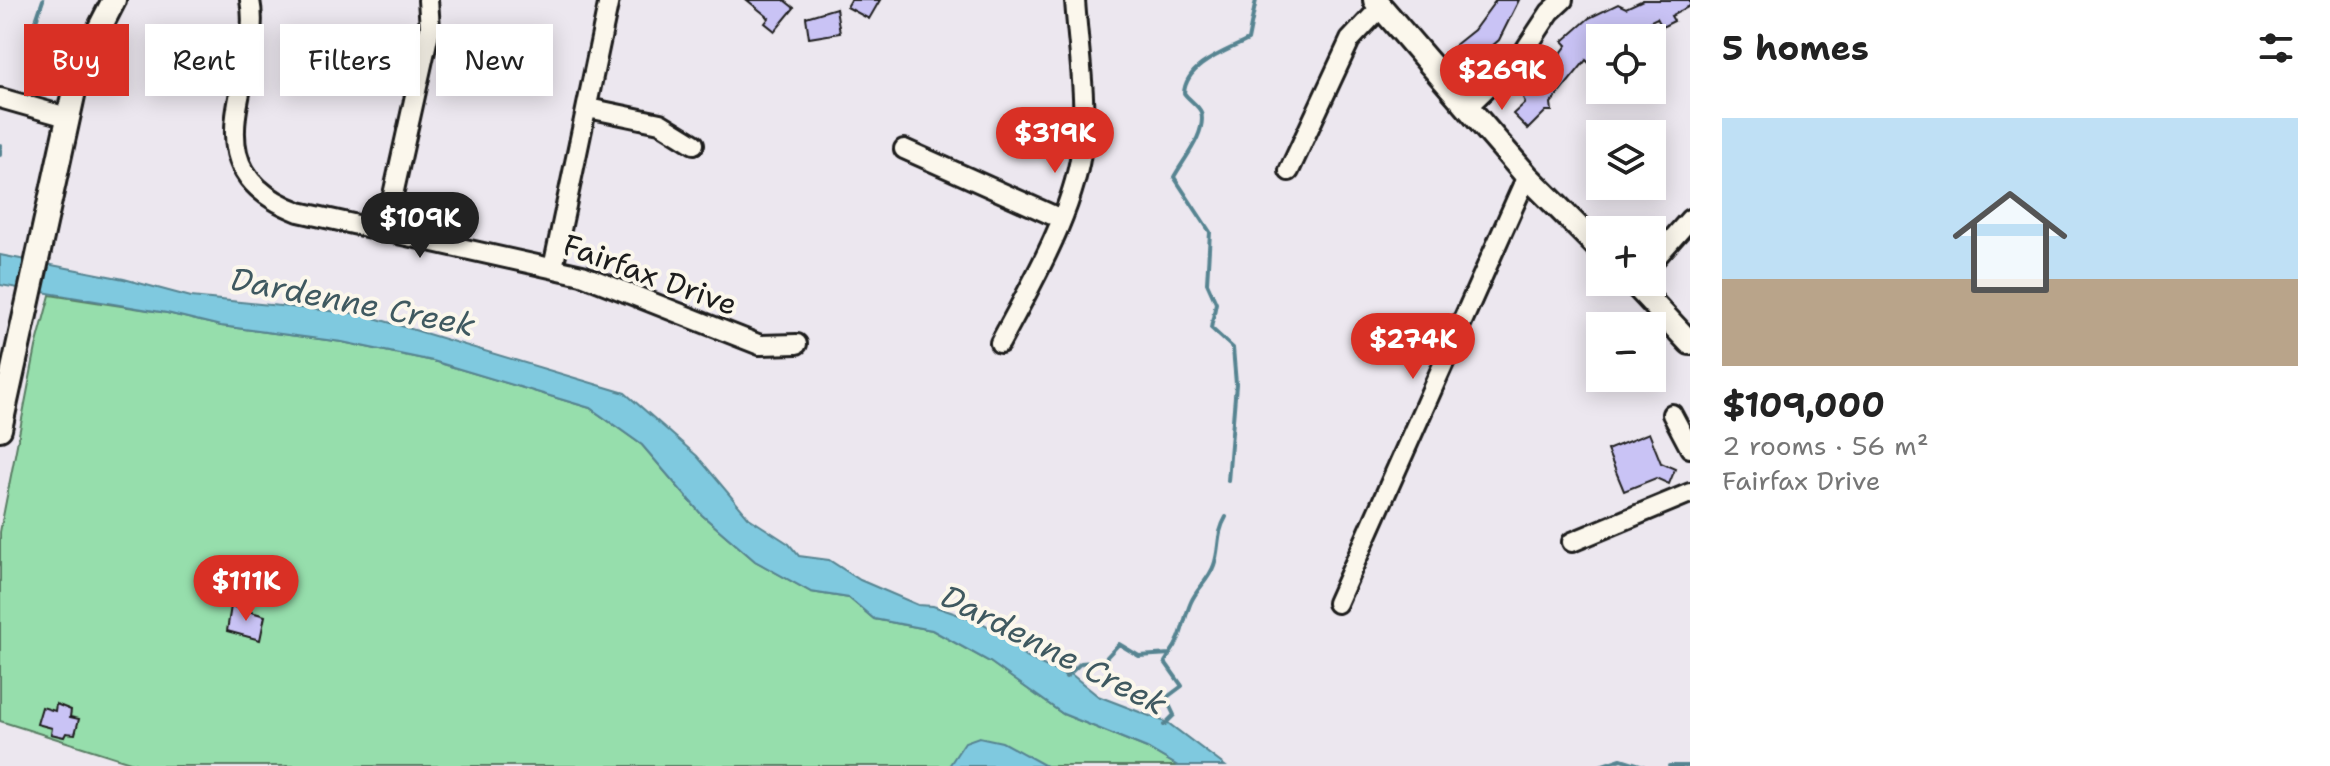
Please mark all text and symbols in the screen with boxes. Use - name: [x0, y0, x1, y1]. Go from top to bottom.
- chip: Buy: [24, 24, 129, 96]
- chip: Rent: [145, 24, 264, 96]
- chip: Filters: [280, 24, 420, 96]
- chip: New: [436, 24, 553, 96]
- map controls: [1586, 24, 1666, 392]
- button: locate: [1586, 24, 1666, 104]
- text: 5 homes: [1722, 25, 1869, 71]
- icon: filters: [2254, 26, 2298, 70]
- pin: $269K: [1446, 44, 1558, 112]
- text: $269K: [1458, 52, 1546, 87]
- pin: $319K: [999, 107, 1111, 175]
- text: $319K: [1014, 115, 1096, 150]
- button: layers: [1586, 120, 1666, 200]
- icon: home: [1938, 170, 2082, 314]
- pin: $109K: [364, 192, 476, 260]
- text: $109K: [379, 200, 461, 235]
- button: +: [1586, 216, 1666, 296]
- street label: Fairfax Drive: [557, 224, 743, 325]
- water label: Dardenne Creek: [227, 257, 479, 346]
- button: −: [1586, 312, 1666, 392]
- pin: $274K: [1357, 313, 1469, 381]
- text: $274K: [1369, 321, 1457, 356]
- text: $109,000: [1722, 382, 1885, 428]
- text: 2 rooms · 56 m²: [1722, 428, 1929, 463]
- text: Fairfax Drive: [1722, 463, 1880, 498]
- pin: $111K: [190, 555, 302, 623]
- text: $111K: [212, 563, 280, 598]
- water label: Dardenne Creek: [934, 574, 1175, 725]

